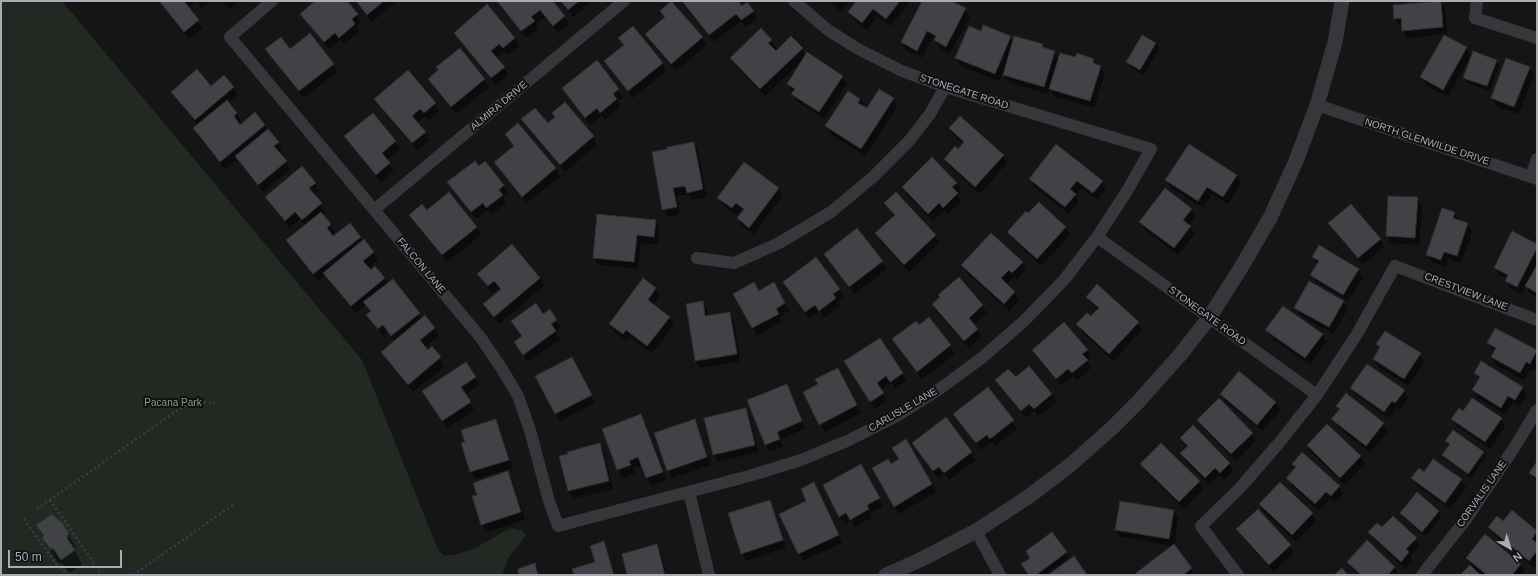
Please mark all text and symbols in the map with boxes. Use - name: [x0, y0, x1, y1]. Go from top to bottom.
- street label: STONEGATE ROAD: [918, 72, 1010, 112]
- street label: ALMIRA DRIVE: [468, 79, 530, 133]
- street label: NORTH GLENWILDE DRIVE: [1363, 116, 1491, 168]
- street label: FALCON LANE: [394, 236, 448, 296]
- street label: CRESTVIEW LANE: [1423, 271, 1509, 313]
- street label: STONEGATE ROAD: [1166, 284, 1248, 348]
- street label: CARLISLE LANE: [867, 385, 939, 435]
- park label: Pacana Park: [144, 397, 202, 409]
- street label: CORVALIS LANE: [1455, 458, 1509, 530]
- north arrow: [1490, 528, 1530, 568]
- scale bar: [10, 542, 124, 568]
- text: 50 m: [15, 550, 42, 564]
- text: N: [1511, 550, 1524, 564]

